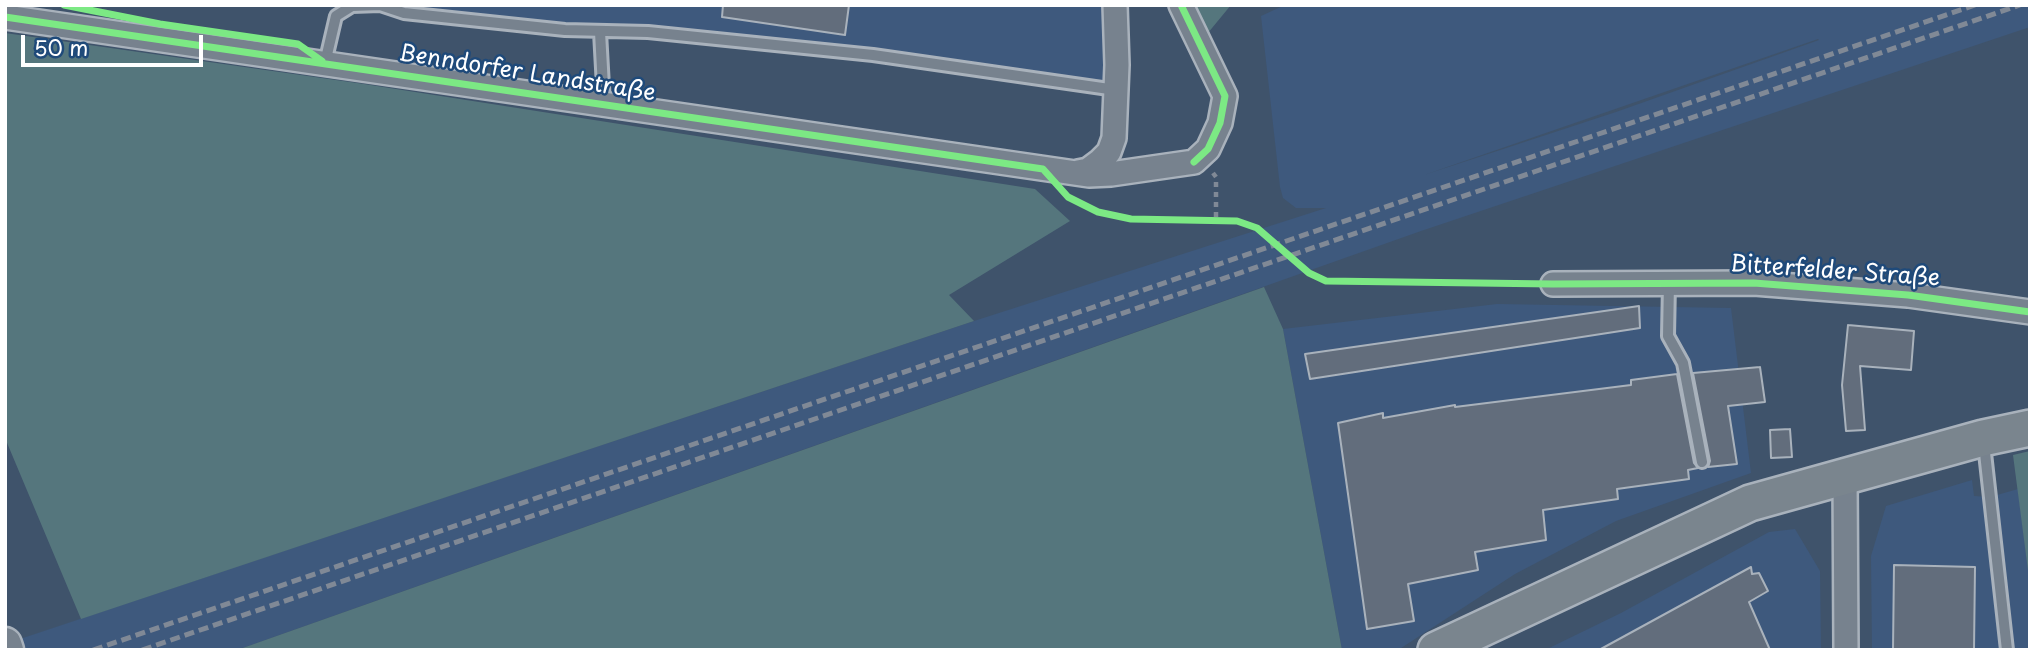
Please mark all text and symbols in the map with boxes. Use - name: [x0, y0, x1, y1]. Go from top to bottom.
- scale bar: [24, 21, 206, 65]
- text: 50 m: [34, 31, 88, 63]
- street label: Benndorfer Landstraße: [397, 40, 657, 108]
- street label: Bitterfelder Straße: [1729, 251, 1941, 293]

